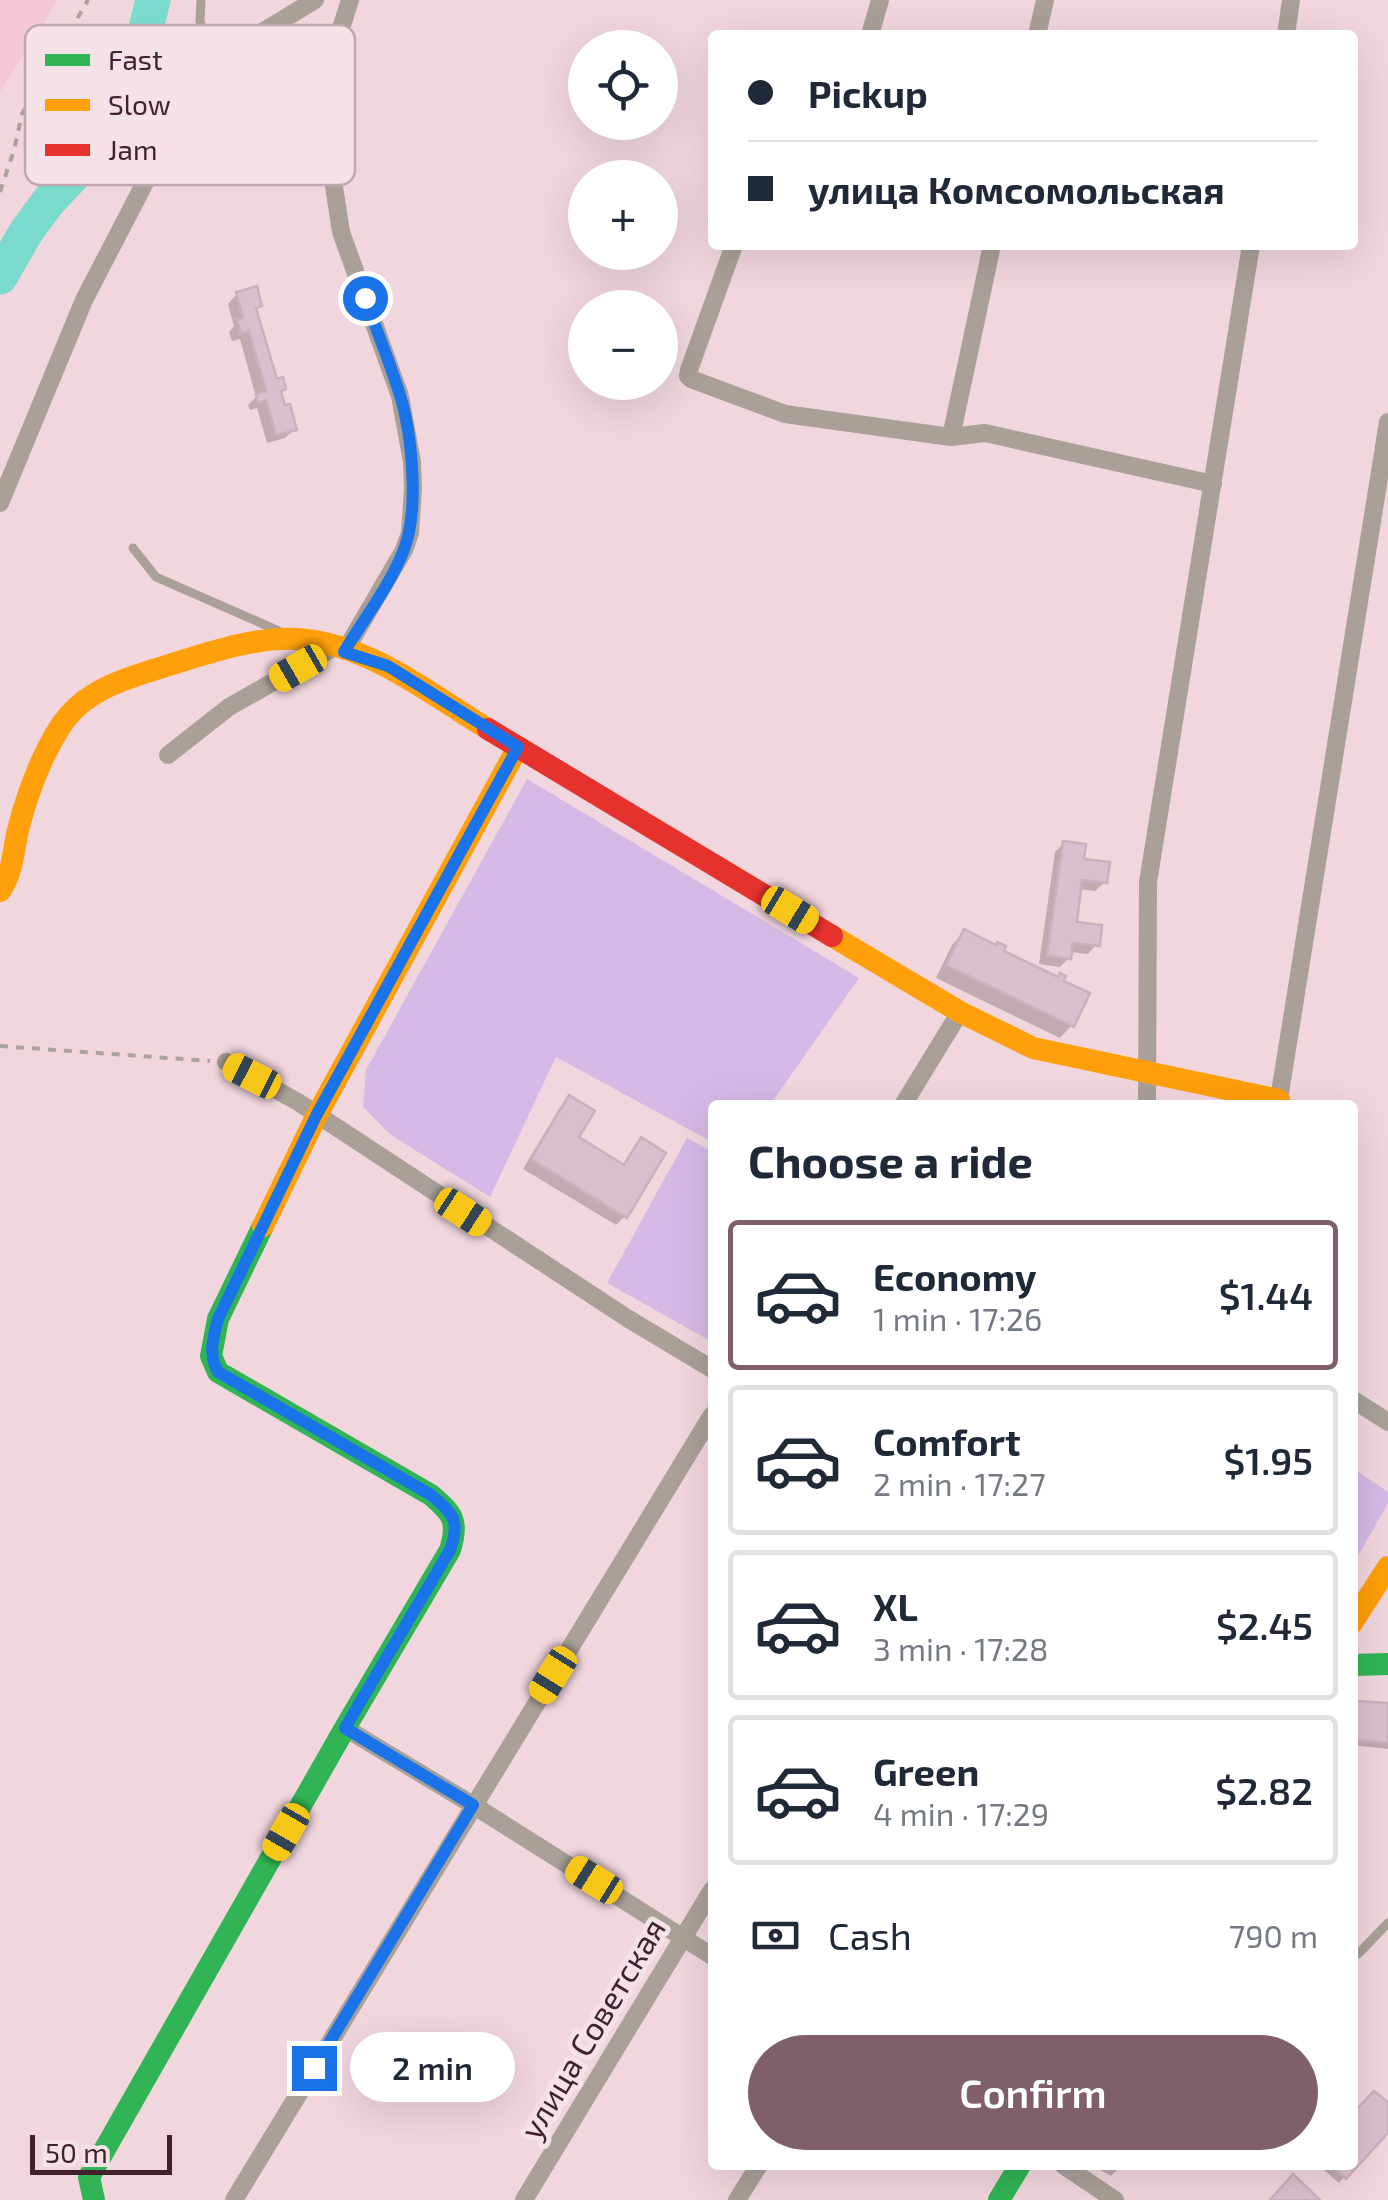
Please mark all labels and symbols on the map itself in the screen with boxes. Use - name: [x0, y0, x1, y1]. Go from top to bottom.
- legend: [25, 25, 355, 185]
- text: Fast: [108, 42, 163, 76]
- text: Slow: [108, 87, 171, 121]
- text: Jam: [108, 132, 157, 166]
- route start: [343, 276, 388, 321]
- car: [265, 640, 331, 696]
- car: [757, 882, 823, 938]
- car: [218, 1049, 286, 1103]
- car: [430, 1183, 496, 1241]
- car: [524, 1642, 582, 1708]
- car: [258, 1799, 314, 1865]
- car: [561, 1851, 627, 1909]
- street label: улица Советская: [510, 1911, 673, 2146]
- callout: 2 min: [349, 2033, 514, 2103]
- route end: [292, 2046, 337, 2091]
- scale bar: [30, 2130, 172, 2174]

